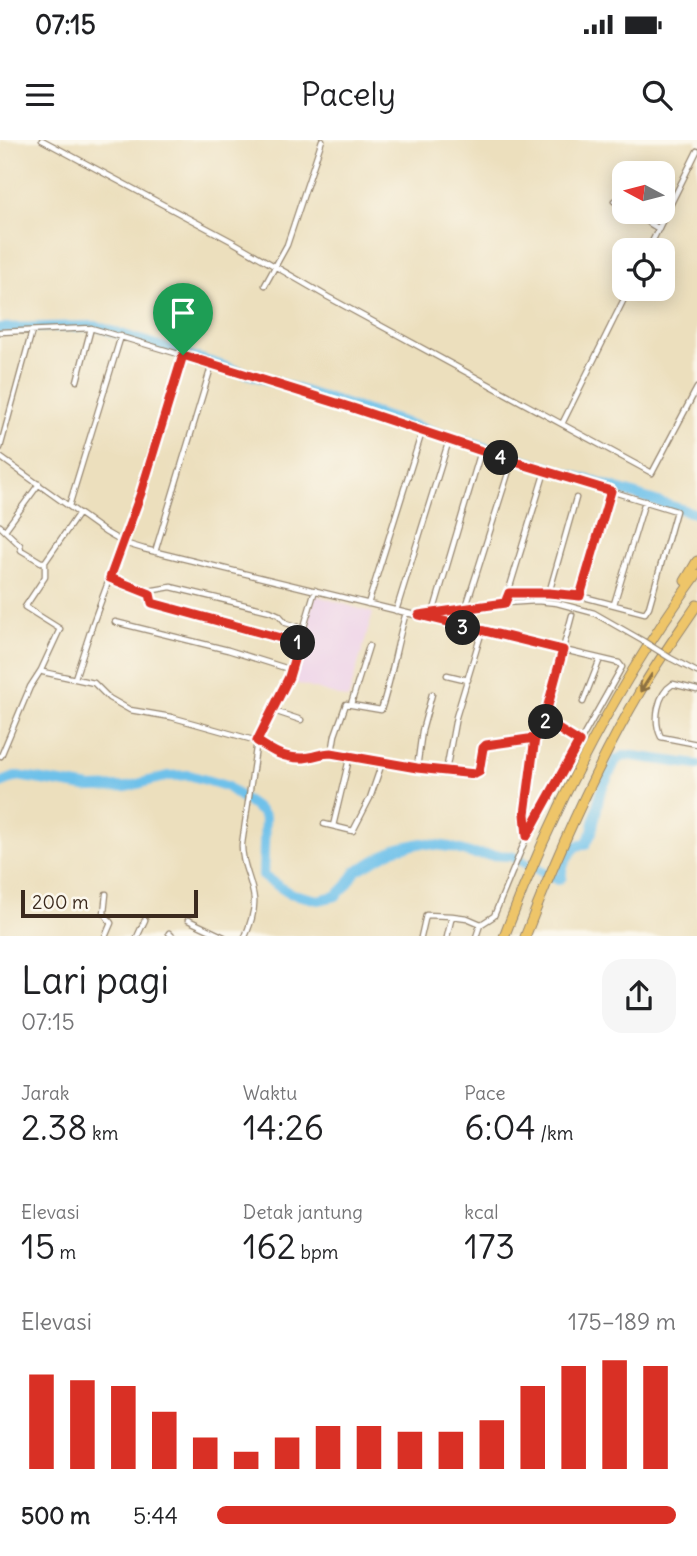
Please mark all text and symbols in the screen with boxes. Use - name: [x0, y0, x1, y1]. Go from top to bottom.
- text: 07:15: [35, 8, 96, 41]
- text: Pacely: [301, 74, 396, 115]
- icon: menu: [21, 76, 59, 114]
- icon: search: [638, 76, 676, 114]
- north arrow: [612, 161, 676, 224]
- map controls: [612, 161, 675, 301]
- button: locate: [612, 238, 675, 301]
- pin: [153, 283, 213, 355]
- icon: arrive: [164, 294, 202, 332]
- pin: 4: [484, 440, 518, 476]
- text: 4: [495, 445, 506, 469]
- pin: 3: [446, 610, 480, 645]
- text: 3: [457, 615, 468, 639]
- pin: 1: [280, 626, 316, 660]
- text: 1: [294, 630, 301, 654]
- one-way arrow: [638, 672, 652, 692]
- pin: 2: [528, 704, 564, 740]
- text: 2: [540, 709, 551, 733]
- scale bar: [21, 888, 198, 919]
- text: 200 m: [32, 890, 89, 914]
- text: Lari pagi: [21, 957, 169, 1004]
- button: share: [602, 959, 676, 1033]
- text: 07:15: [21, 1007, 75, 1036]
- text: Jarak: [21, 1081, 70, 1105]
- text: Waktu: [243, 1081, 297, 1105]
- text: Pace: [464, 1081, 506, 1105]
- text: 2.38: [21, 1105, 87, 1149]
- text: 14:26: [243, 1105, 324, 1149]
- text: 6:04: [464, 1105, 536, 1149]
- text: km: [87, 1121, 118, 1145]
- text: /km: [536, 1121, 573, 1145]
- text: Elevasi: [21, 1200, 80, 1224]
- text: Detak jantung: [243, 1200, 363, 1224]
- text: kcal: [464, 1200, 499, 1224]
- text: 15: [21, 1224, 55, 1268]
- text: 162: [243, 1224, 296, 1268]
- text: 173: [464, 1224, 515, 1268]
- text: m: [55, 1240, 76, 1264]
- text: bpm: [296, 1240, 338, 1264]
- text: Elevasi: [21, 1307, 92, 1336]
- text: 175–189 m: [568, 1307, 676, 1336]
- text: 500 m: [21, 1501, 90, 1530]
- text: 5:44: [133, 1501, 178, 1530]

